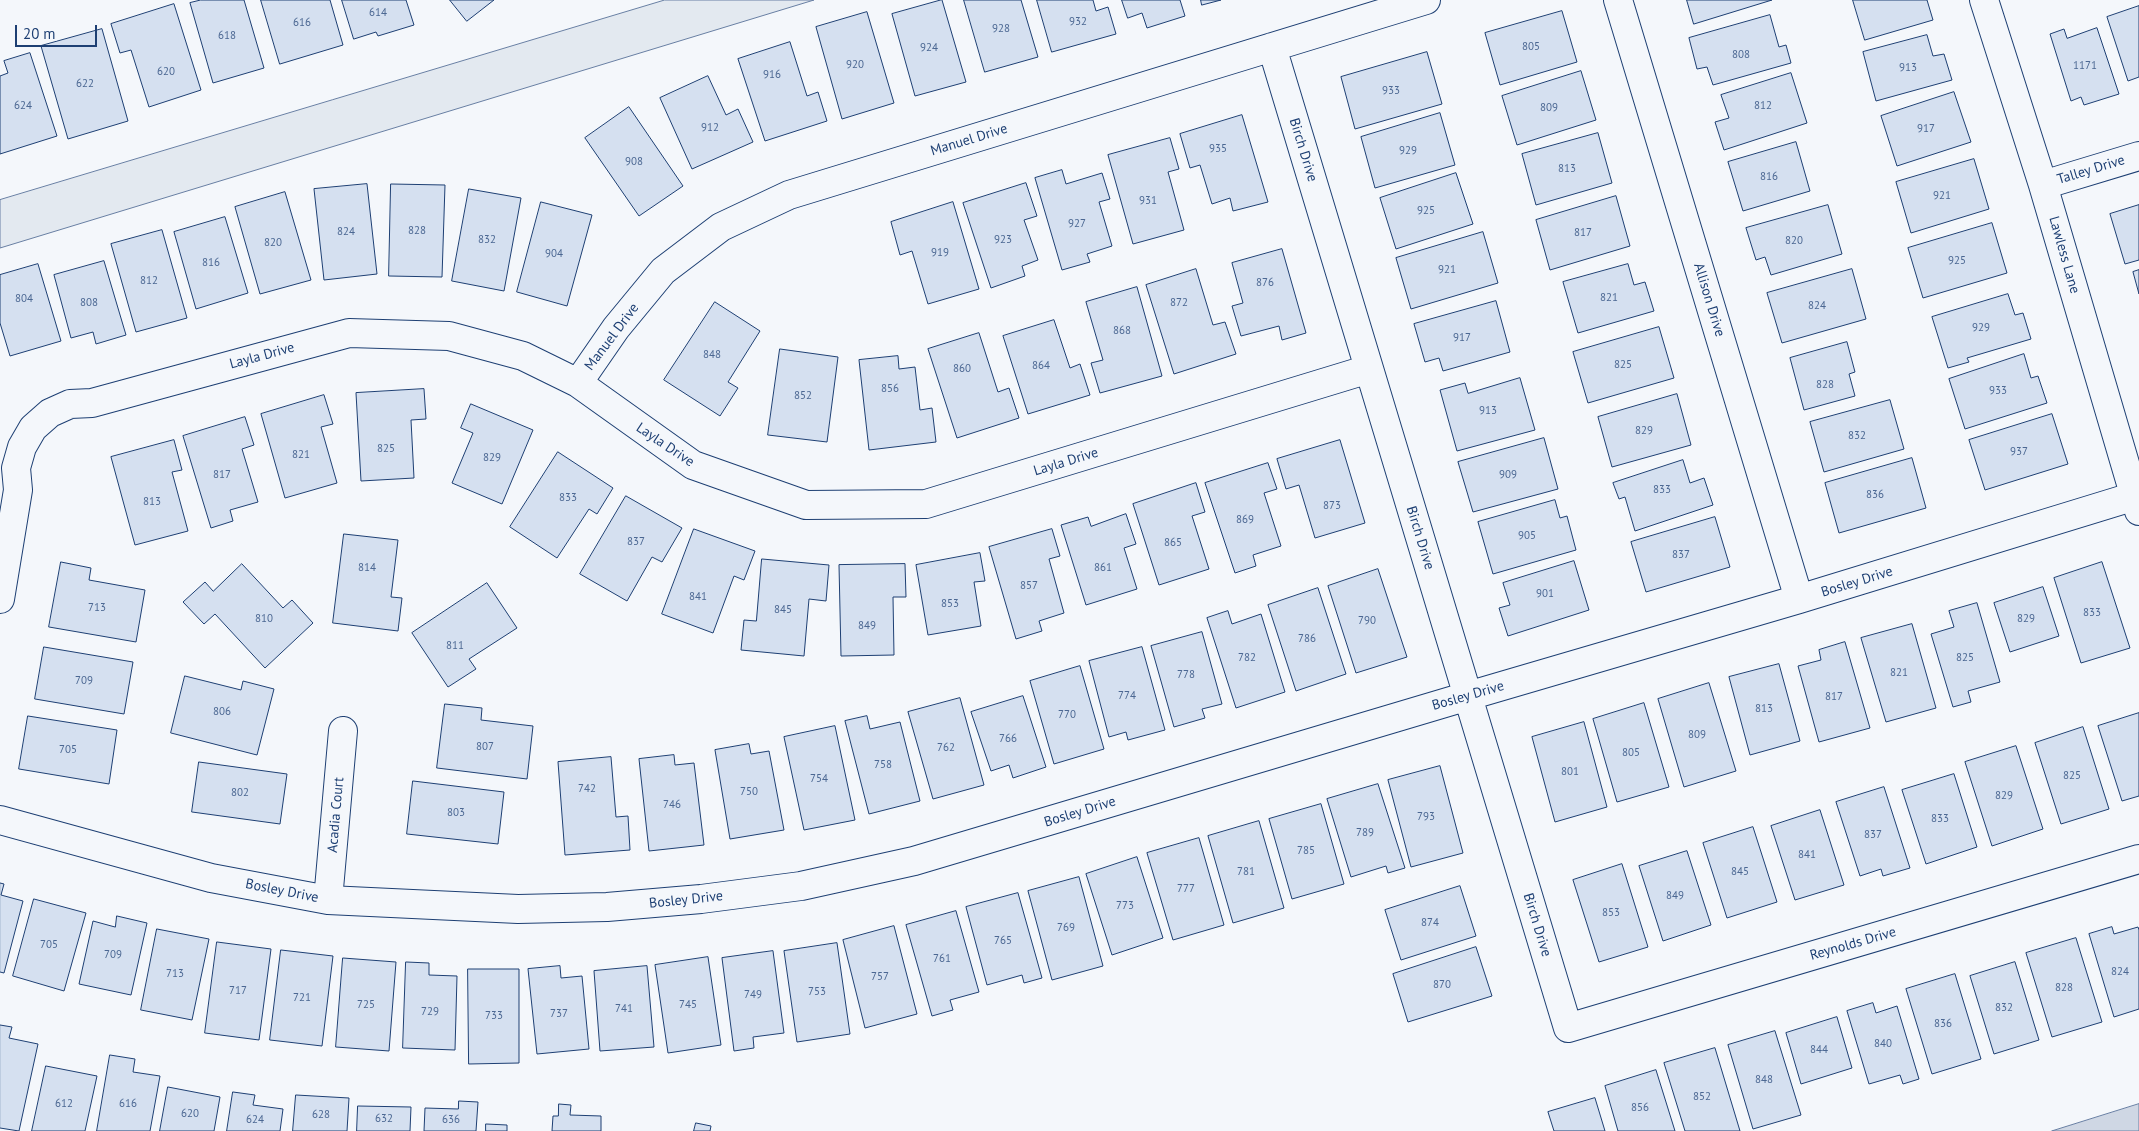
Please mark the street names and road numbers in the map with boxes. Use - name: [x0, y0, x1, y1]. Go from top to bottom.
- street label: Birch Drive: [1285, 116, 1321, 184]
- street label: Manuel Drive: [929, 120, 1009, 160]
- street label: Talley Drive: [2055, 152, 2127, 188]
- street label: Lawless Lane: [2045, 214, 2083, 296]
- street label: Allison Drive: [1690, 261, 1728, 339]
- street label: Manuel Drive: [581, 300, 643, 374]
- street label: Layla Drive: [228, 339, 296, 373]
- street label: Layla Drive: [633, 419, 697, 471]
- street label: Layla Drive: [1032, 444, 1100, 480]
- street label: Birch Drive: [1402, 504, 1438, 572]
- street label: Bosley Drive: [1819, 563, 1895, 601]
- street label: Bosley Drive: [1430, 678, 1506, 714]
- street label: Acadia Court: [324, 777, 348, 853]
- street label: Bosley Drive: [1042, 793, 1118, 831]
- street label: Bosley Drive: [244, 876, 320, 906]
- street label: Bosley Drive: [648, 888, 724, 912]
- street label: Birch Drive: [1519, 891, 1555, 959]
- street label: Reynolds Drive: [1808, 924, 1898, 964]

